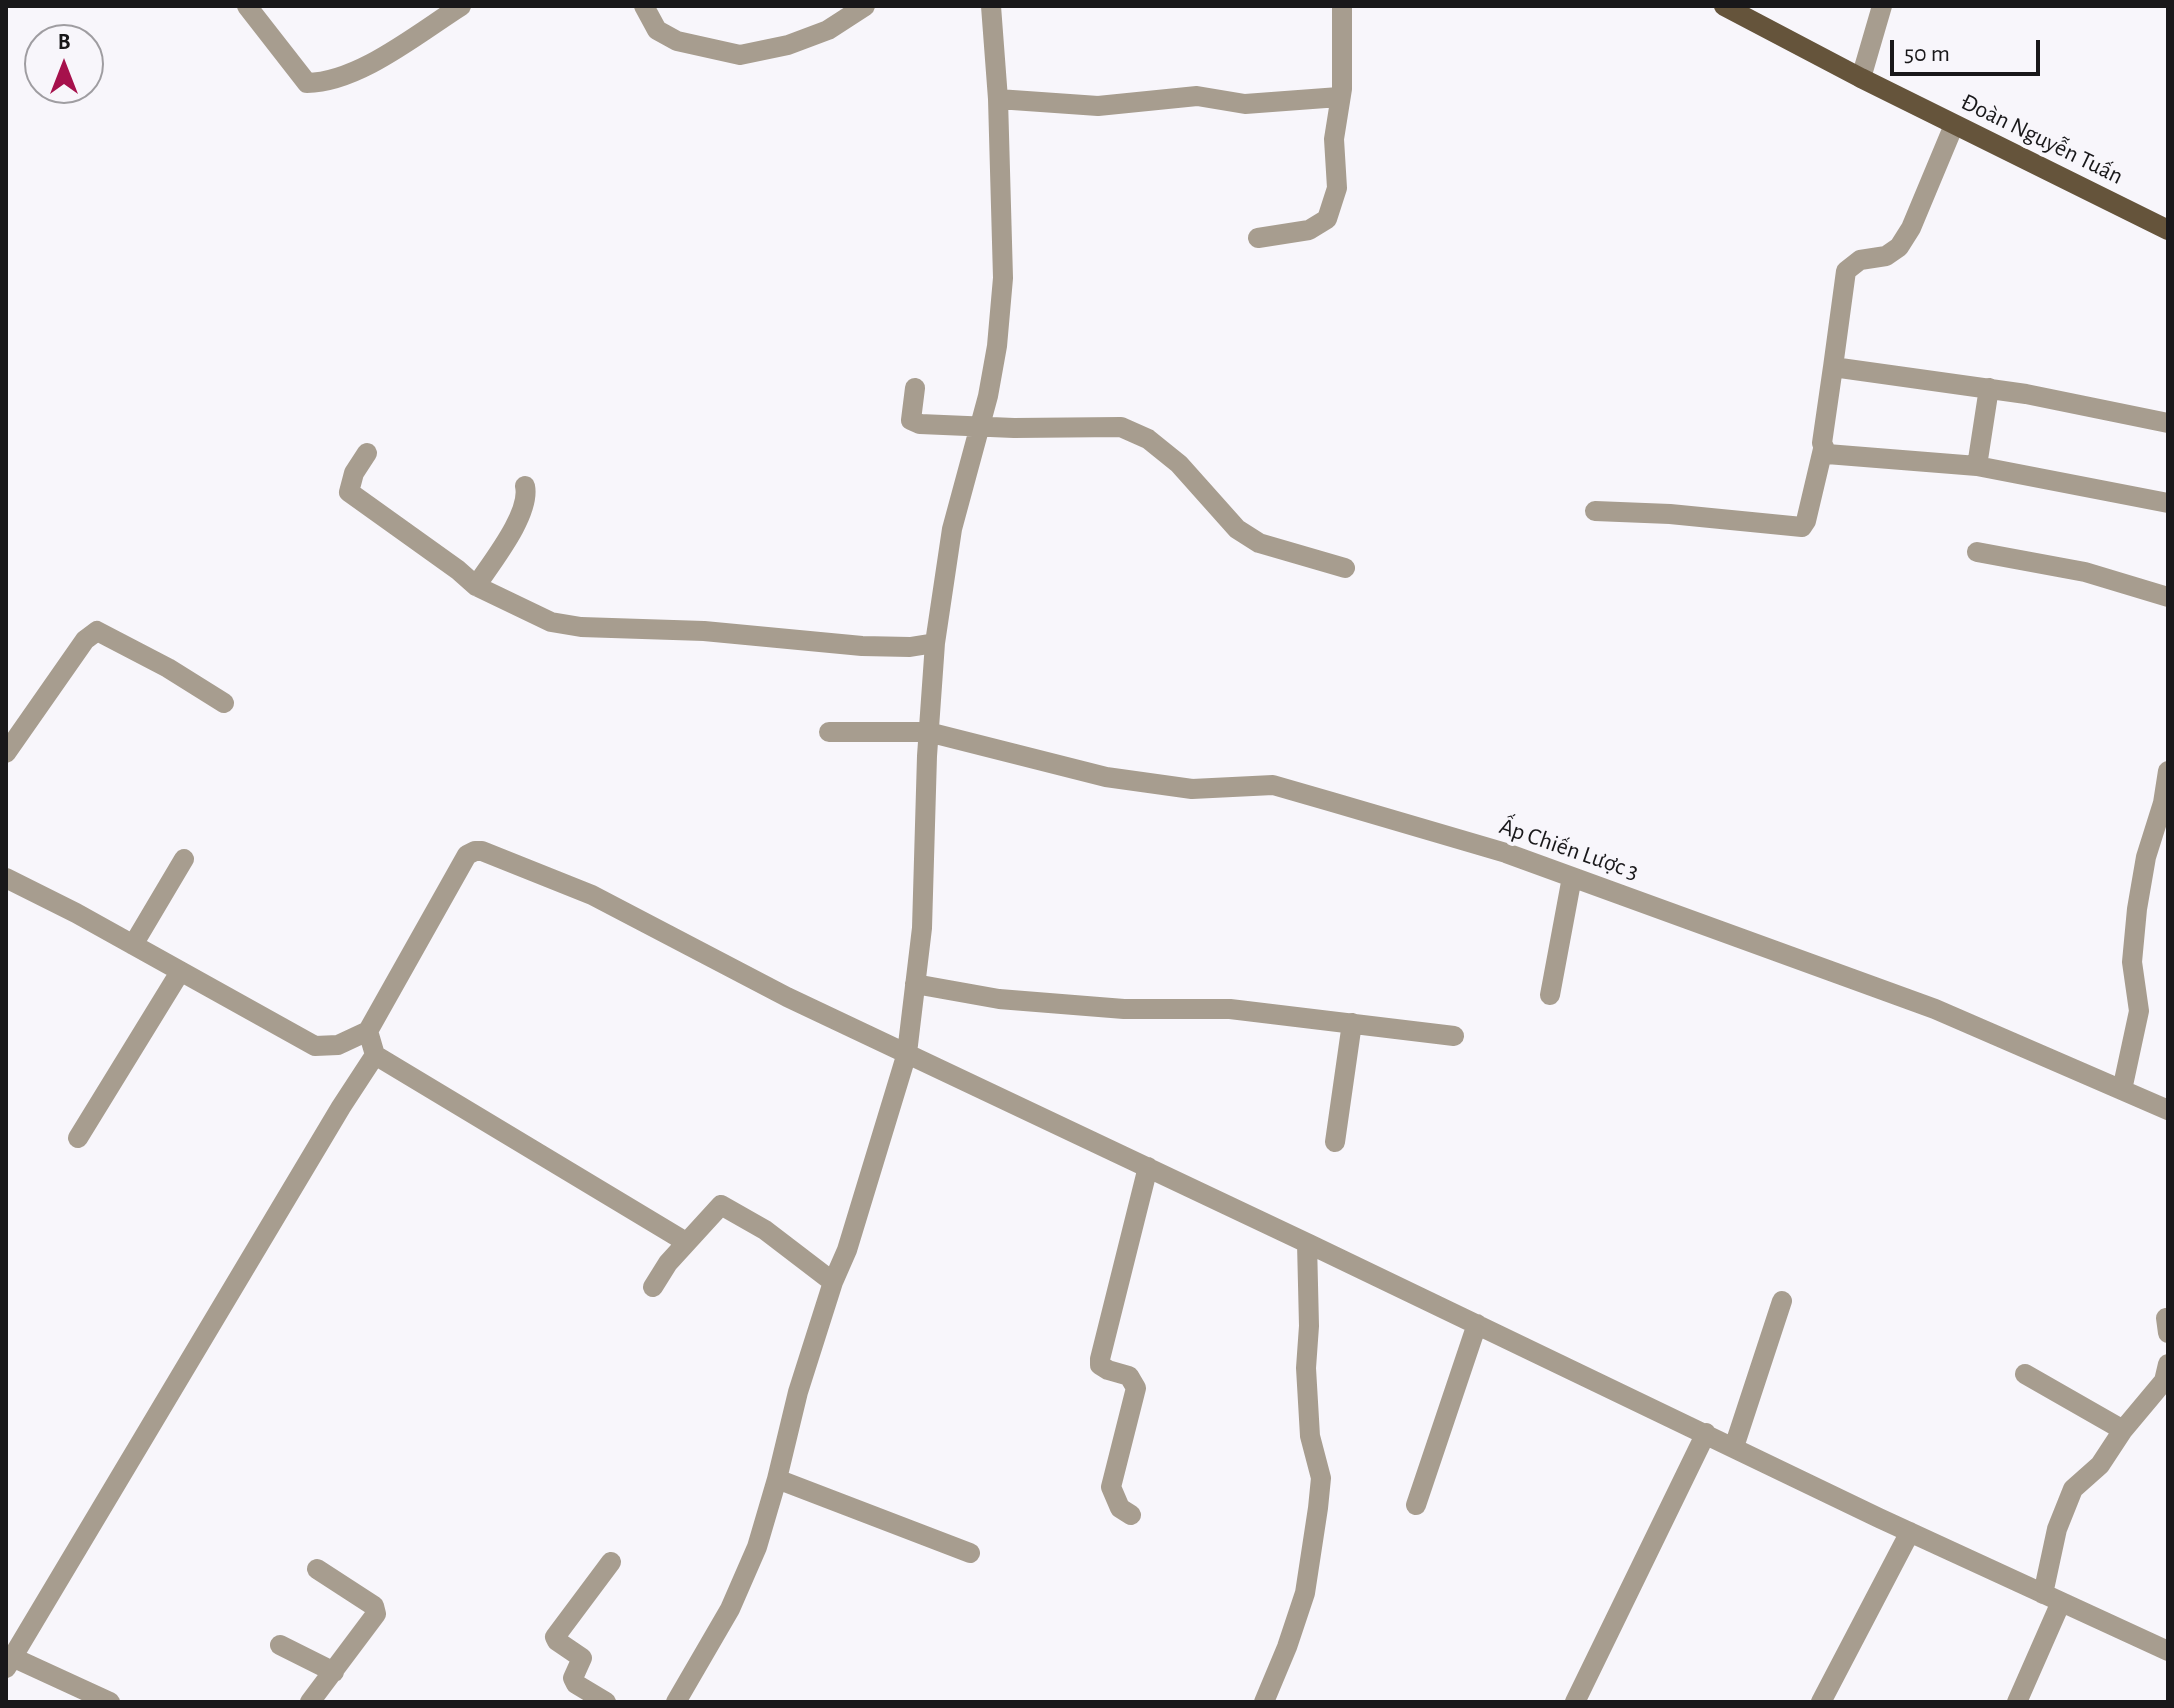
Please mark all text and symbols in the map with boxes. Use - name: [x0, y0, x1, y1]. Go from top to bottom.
- north arrow: [24, 24, 104, 104]
- scale bar: [1894, 24, 2044, 74]
- text: B: [58, 31, 70, 53]
- text: 50 m: [1904, 42, 1950, 66]
- street label: Đoàn Nguyễn Tuấn: [1956, 87, 2128, 191]
- street label: Ấp Chiến Lược 3: [1496, 812, 1642, 886]

